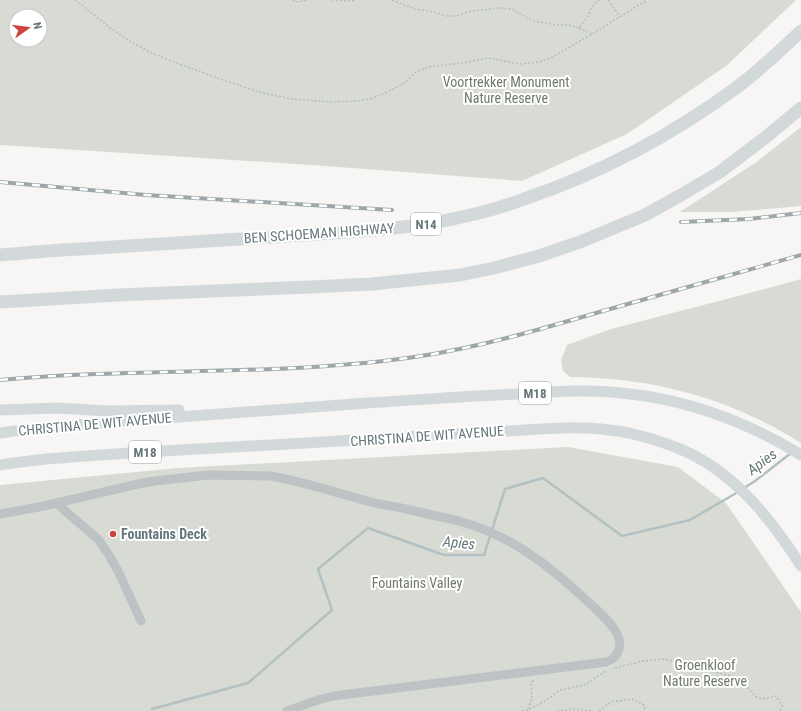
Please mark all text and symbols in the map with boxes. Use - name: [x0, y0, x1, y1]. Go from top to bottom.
- north arrow: [8, 8, 48, 48]
- text: N: [30, 21, 44, 31]
- park label: Voortrekker Monument Nature Reserve: [443, 74, 569, 106]
- road number: N14: [411, 213, 441, 235]
- street label: BEN SCHOEMAN HIGHWAY: [243, 220, 395, 246]
- road number: M18: [519, 382, 551, 404]
- street label: CHRISTINA DE WIT AVENUE: [18, 409, 172, 439]
- street label: CHRISTINA DE WIT AVENUE: [350, 423, 504, 449]
- road number: M18: [129, 441, 161, 463]
- water label: Apies: [743, 445, 781, 480]
- place label: Fountains Deck: [121, 526, 207, 542]
- marker: Fountains Deck: [108, 529, 118, 539]
- water label: Apies: [441, 533, 476, 553]
- park label: Fountains Valley: [372, 575, 462, 591]
- park label: Groenkloof Nature Reserve: [663, 657, 747, 689]

